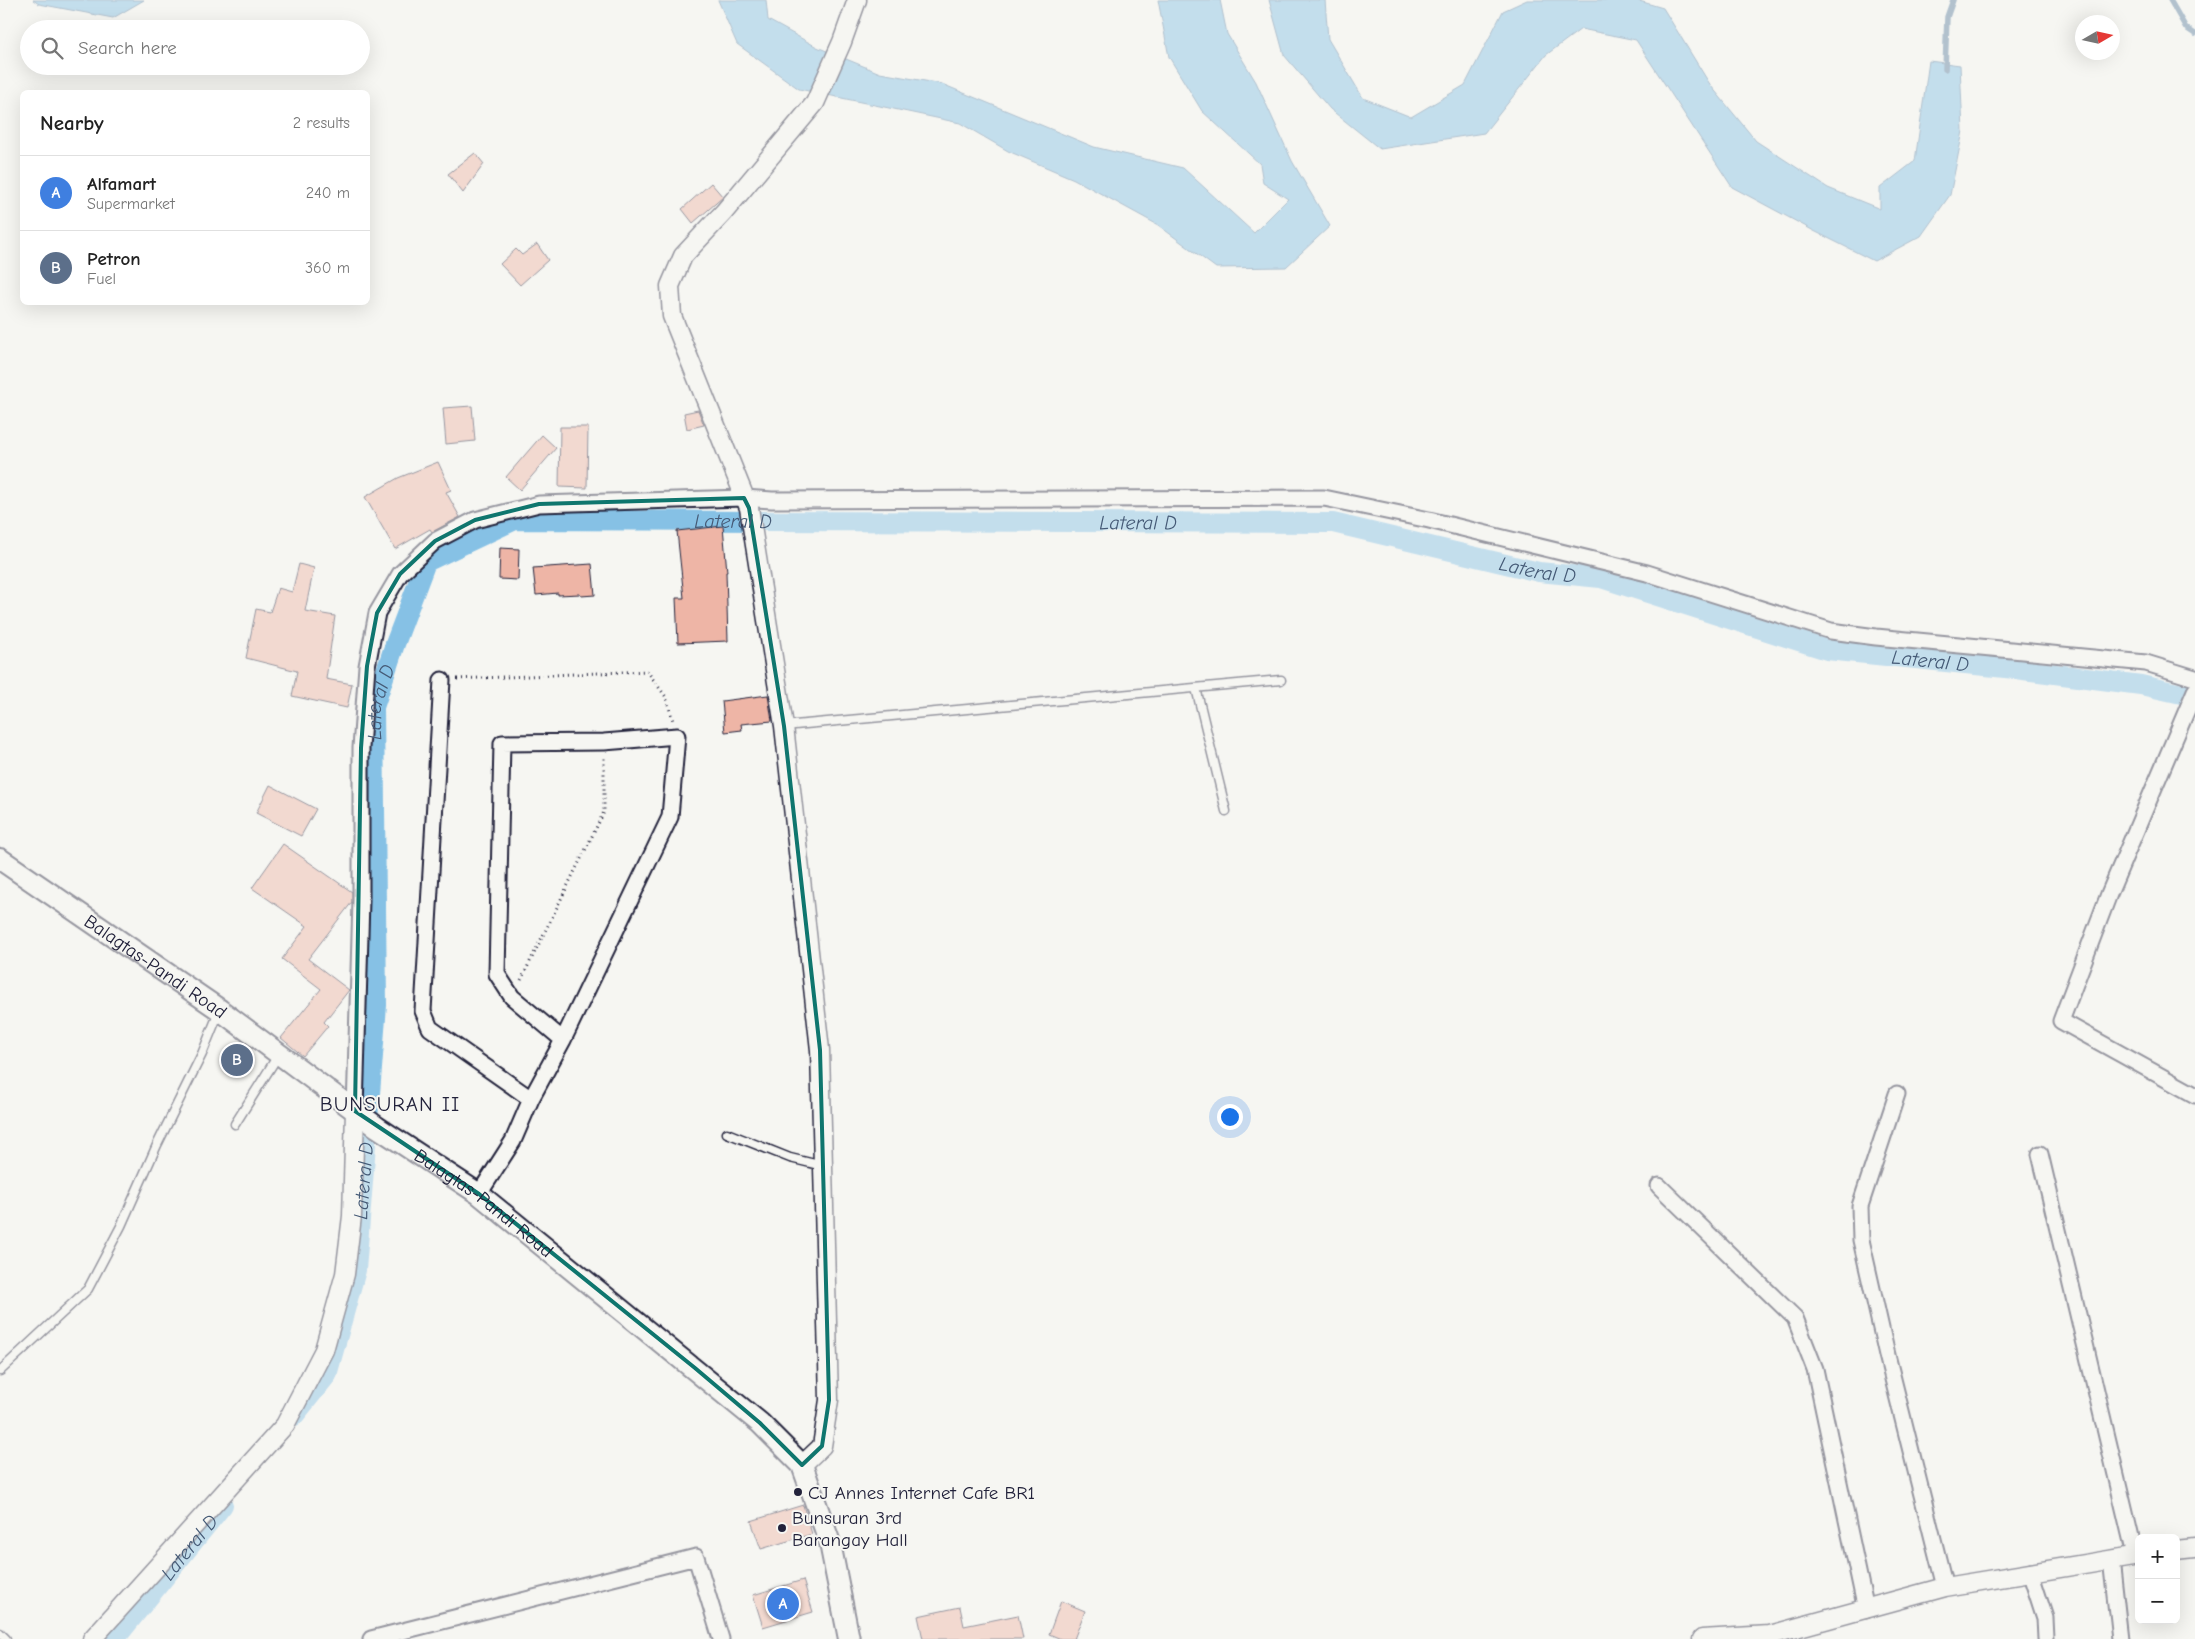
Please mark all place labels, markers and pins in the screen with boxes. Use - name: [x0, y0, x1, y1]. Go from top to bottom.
- pin: B: [221, 1041, 253, 1079]
- place label: CJ Annes Internet Cafe BR1: [808, 1482, 1035, 1504]
- marker: CJ Annes Internet Cafe BR1: [792, 1486, 804, 1498]
- place label: Bunsuran 3rd Barangay Hall: [792, 1507, 908, 1551]
- marker: Bunsuran 3rd Barangay Hall: [776, 1522, 788, 1534]
- pin: A: [767, 1585, 799, 1623]

